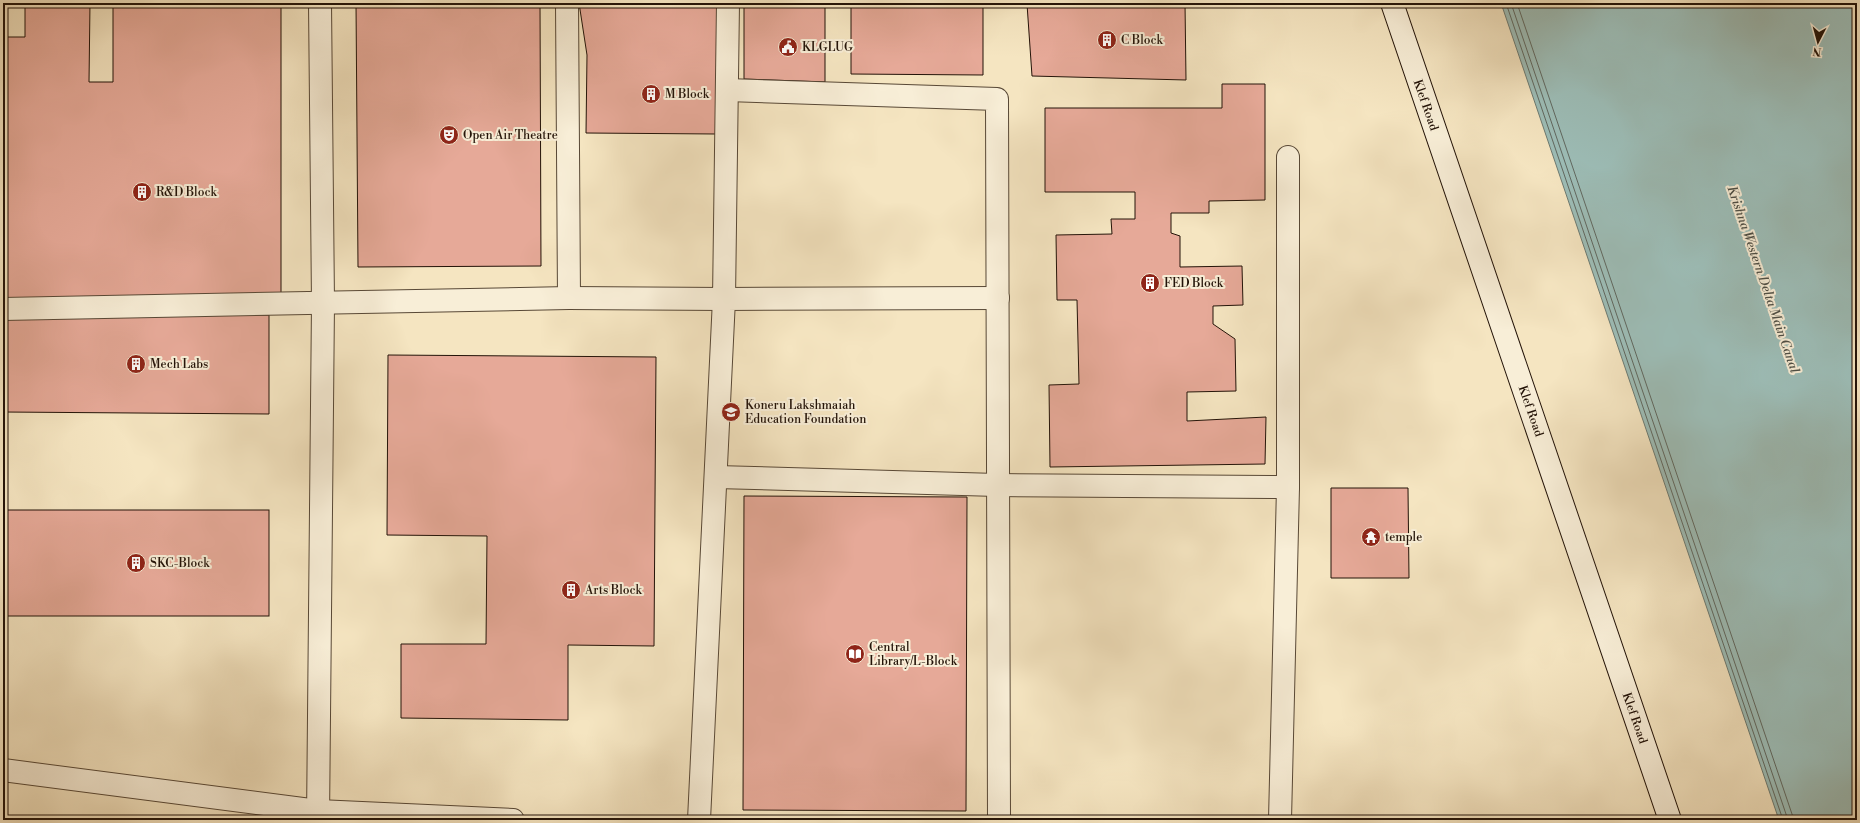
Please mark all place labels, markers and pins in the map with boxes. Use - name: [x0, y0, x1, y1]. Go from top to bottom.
- building icon: C Block: [1096, 29, 1118, 51]
- place label: C Block: [1121, 33, 1164, 48]
- public building icon: KLGLUG: [777, 36, 799, 58]
- place label: KLGLUG: [802, 40, 853, 55]
- building icon: M Block: [640, 83, 662, 105]
- place label: M Block: [665, 87, 710, 102]
- theatre icon: Open Air Theatre: [438, 124, 460, 146]
- place label: Open Air Theatre: [463, 128, 558, 143]
- building icon: R&D Block: [131, 181, 153, 203]
- place label: R&D Block: [156, 185, 217, 200]
- building icon: FED Block: [1139, 272, 1161, 294]
- place label: FED Block: [1164, 276, 1224, 291]
- building icon: Mech Labs: [125, 353, 147, 375]
- place label: Mech Labs: [150, 357, 208, 372]
- place label: Koneru Lakshmaiah Education Foundation: [745, 398, 866, 427]
- school or university icon: Koneru Lakshmaiah Education Foundation: [720, 401, 742, 423]
- temple icon: temple: [1360, 526, 1382, 548]
- place label: temple: [1385, 530, 1422, 545]
- building icon: SKC-Block: [125, 552, 147, 574]
- place label: SKC-Block: [150, 556, 210, 571]
- building icon: Arts Block: [560, 579, 582, 601]
- place label: Arts Block: [584, 583, 643, 598]
- place label: Central Library/L-Block: [869, 640, 958, 669]
- library icon: Central Library/L-Block: [844, 643, 866, 665]

